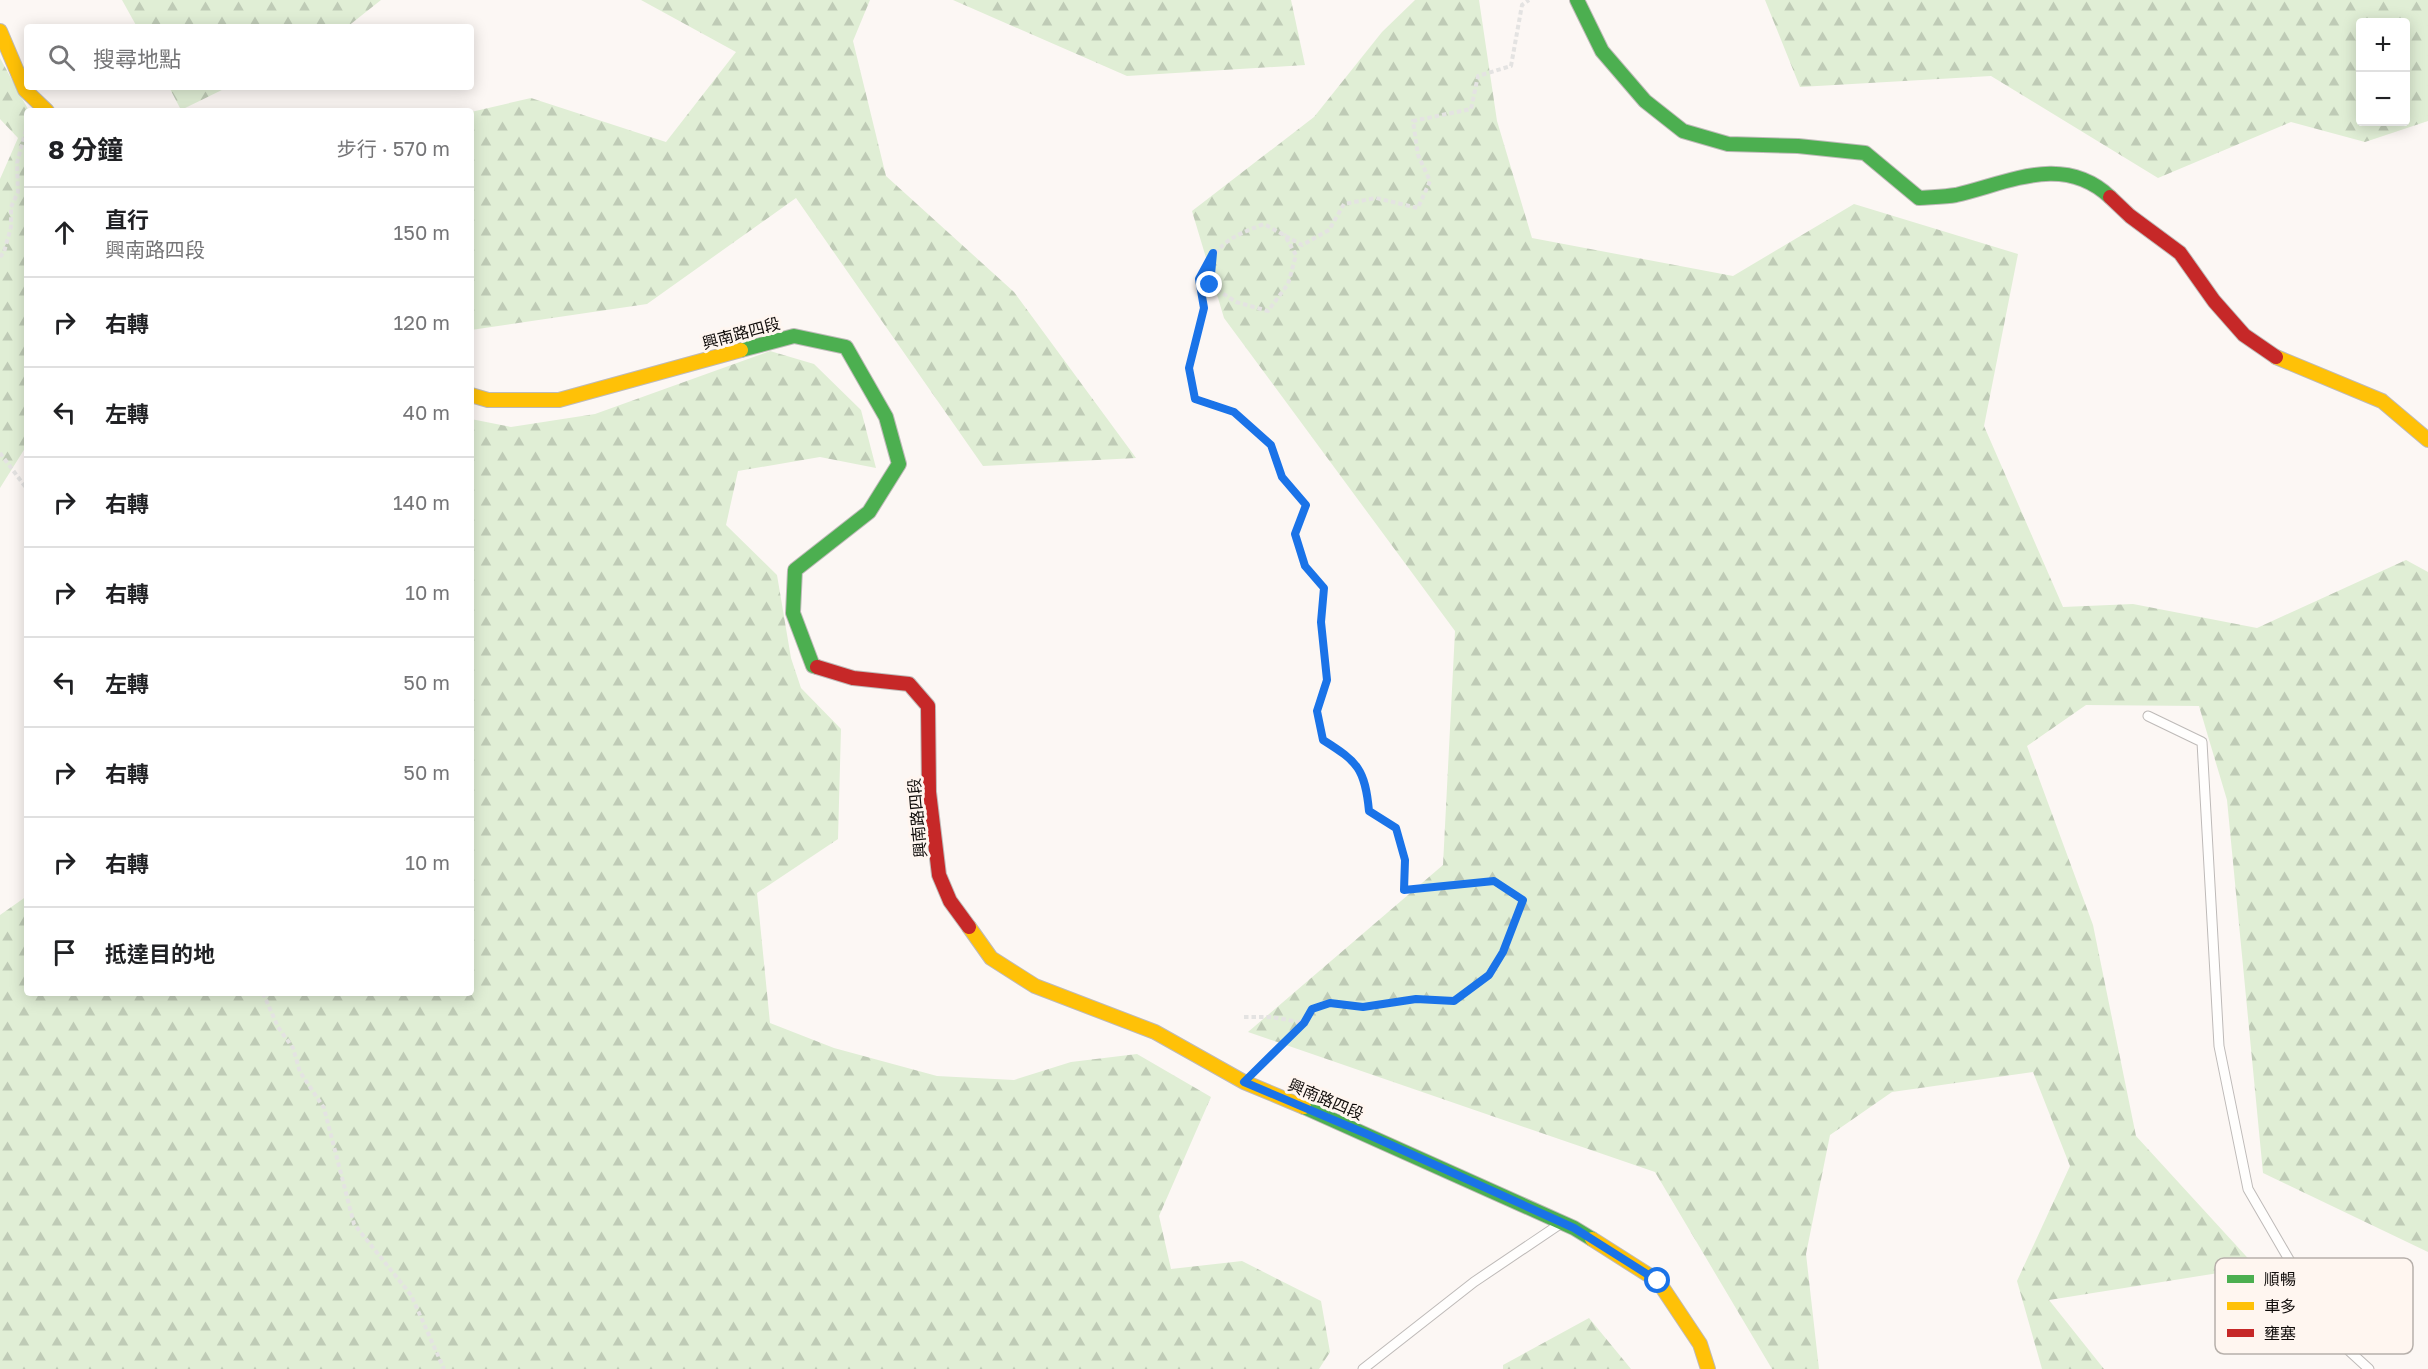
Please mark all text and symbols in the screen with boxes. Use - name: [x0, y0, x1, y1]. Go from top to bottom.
- map controls: [2356, 18, 2410, 126]
- button: +: [2356, 18, 2410, 72]
- search box: [24, 24, 474, 90]
- icon: search: [45, 41, 78, 74]
- text: 搜尋地點: [93, 45, 181, 72]
- button: −: [2356, 72, 2410, 126]
- text: 8 分鐘: [48, 134, 123, 165]
- text: 步行 · 570 m: [337, 136, 450, 160]
- text: 直行: [105, 206, 149, 233]
- icon: ahead: [48, 216, 81, 249]
- text: 150 m: [394, 220, 450, 244]
- text: 興南路四段: [105, 237, 205, 261]
- route end: [1196, 271, 1222, 297]
- icon: right: [48, 306, 81, 339]
- text: 右轉: [105, 310, 149, 337]
- text: 120 m: [394, 310, 450, 334]
- street label: 興南路四段: [700, 313, 782, 353]
- icon: left: [48, 396, 81, 429]
- text: 左轉: [105, 400, 149, 427]
- text: 40 m: [403, 400, 450, 424]
- icon: right: [48, 486, 81, 519]
- text: 右轉: [105, 490, 149, 517]
- text: 140 m: [393, 490, 450, 514]
- icon: right: [48, 576, 81, 609]
- text: 右轉: [105, 580, 149, 607]
- text: 10 m: [405, 580, 450, 604]
- icon: left: [48, 666, 81, 699]
- text: 左轉: [105, 670, 149, 697]
- text: 50 m: [403, 670, 450, 694]
- icon: right: [48, 756, 81, 789]
- text: 右轉: [105, 760, 149, 787]
- text: 50 m: [403, 760, 450, 784]
- street label: 興南路四段: [904, 777, 930, 859]
- icon: right: [48, 846, 81, 879]
- text: 右轉: [105, 850, 149, 877]
- text: 10 m: [405, 850, 450, 874]
- icon: arrive: [48, 936, 81, 969]
- text: 抵達目的地: [105, 940, 215, 967]
- street label: 興南路四段: [1285, 1074, 1367, 1124]
- legend: [2215, 1258, 2413, 1354]
- route start: [1644, 1267, 1670, 1293]
- text: 順暢: [2264, 1269, 2296, 1289]
- text: 車多: [2264, 1296, 2296, 1316]
- text: 壅塞: [2264, 1323, 2296, 1343]

